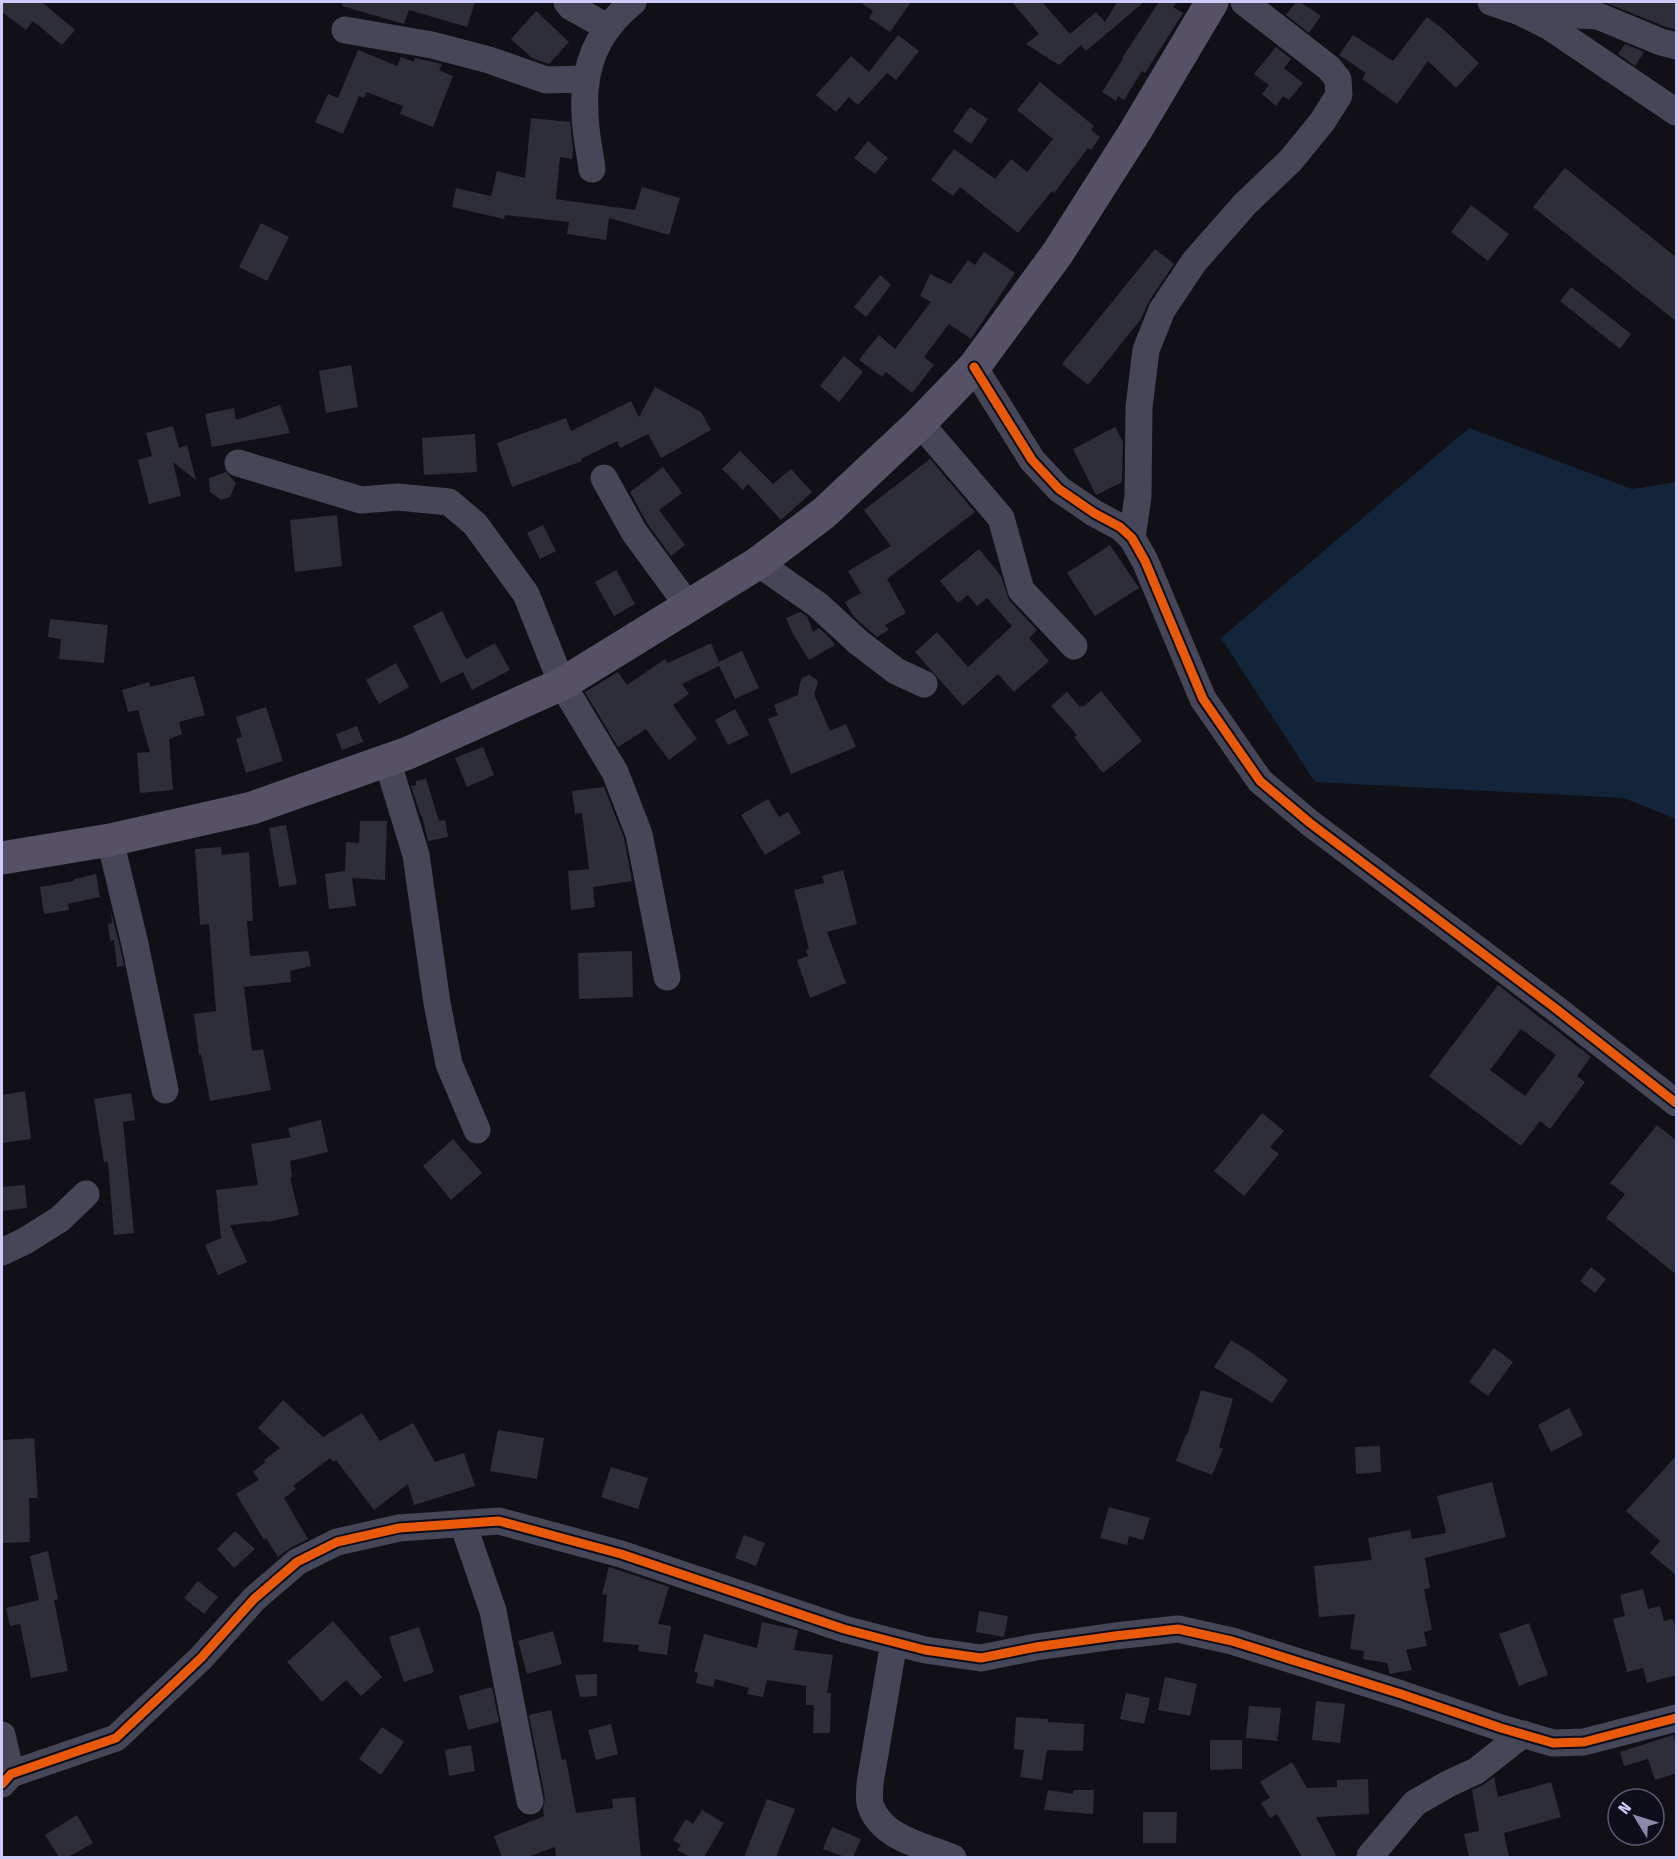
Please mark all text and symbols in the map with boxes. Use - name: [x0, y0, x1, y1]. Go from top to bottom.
- north arrow: [1606, 1787, 1666, 1847]
- text: N: [1614, 1798, 1635, 1818]

